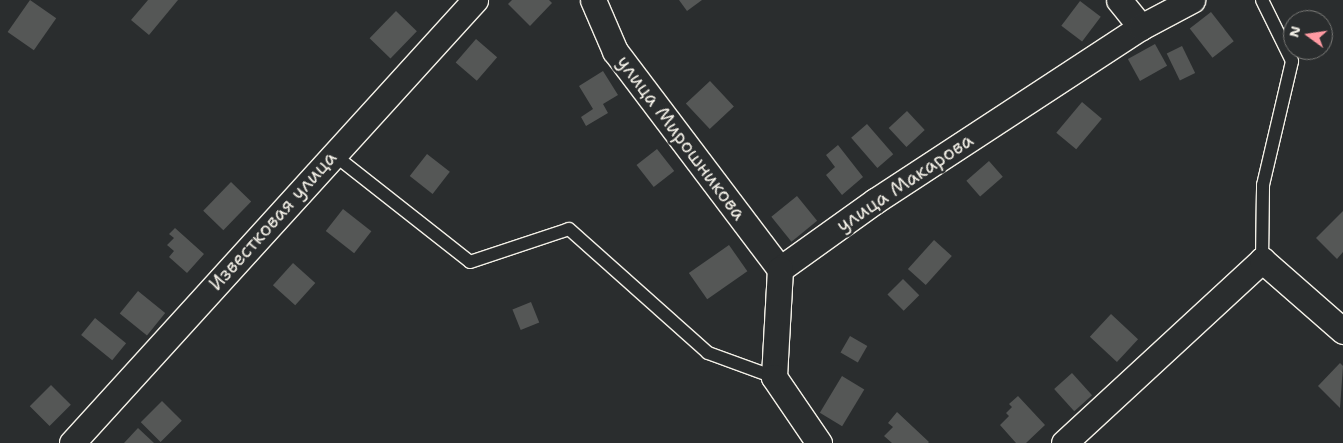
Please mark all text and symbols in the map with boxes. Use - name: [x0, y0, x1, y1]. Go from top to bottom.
- north arrow: [1283, 10, 1333, 60]
- text: N: [1284, 24, 1304, 39]
- street label: улица Мирошникова: [612, 51, 750, 225]
- street label: улица Макарова: [832, 129, 978, 237]
- street label: Известковая улица: [204, 147, 342, 295]

